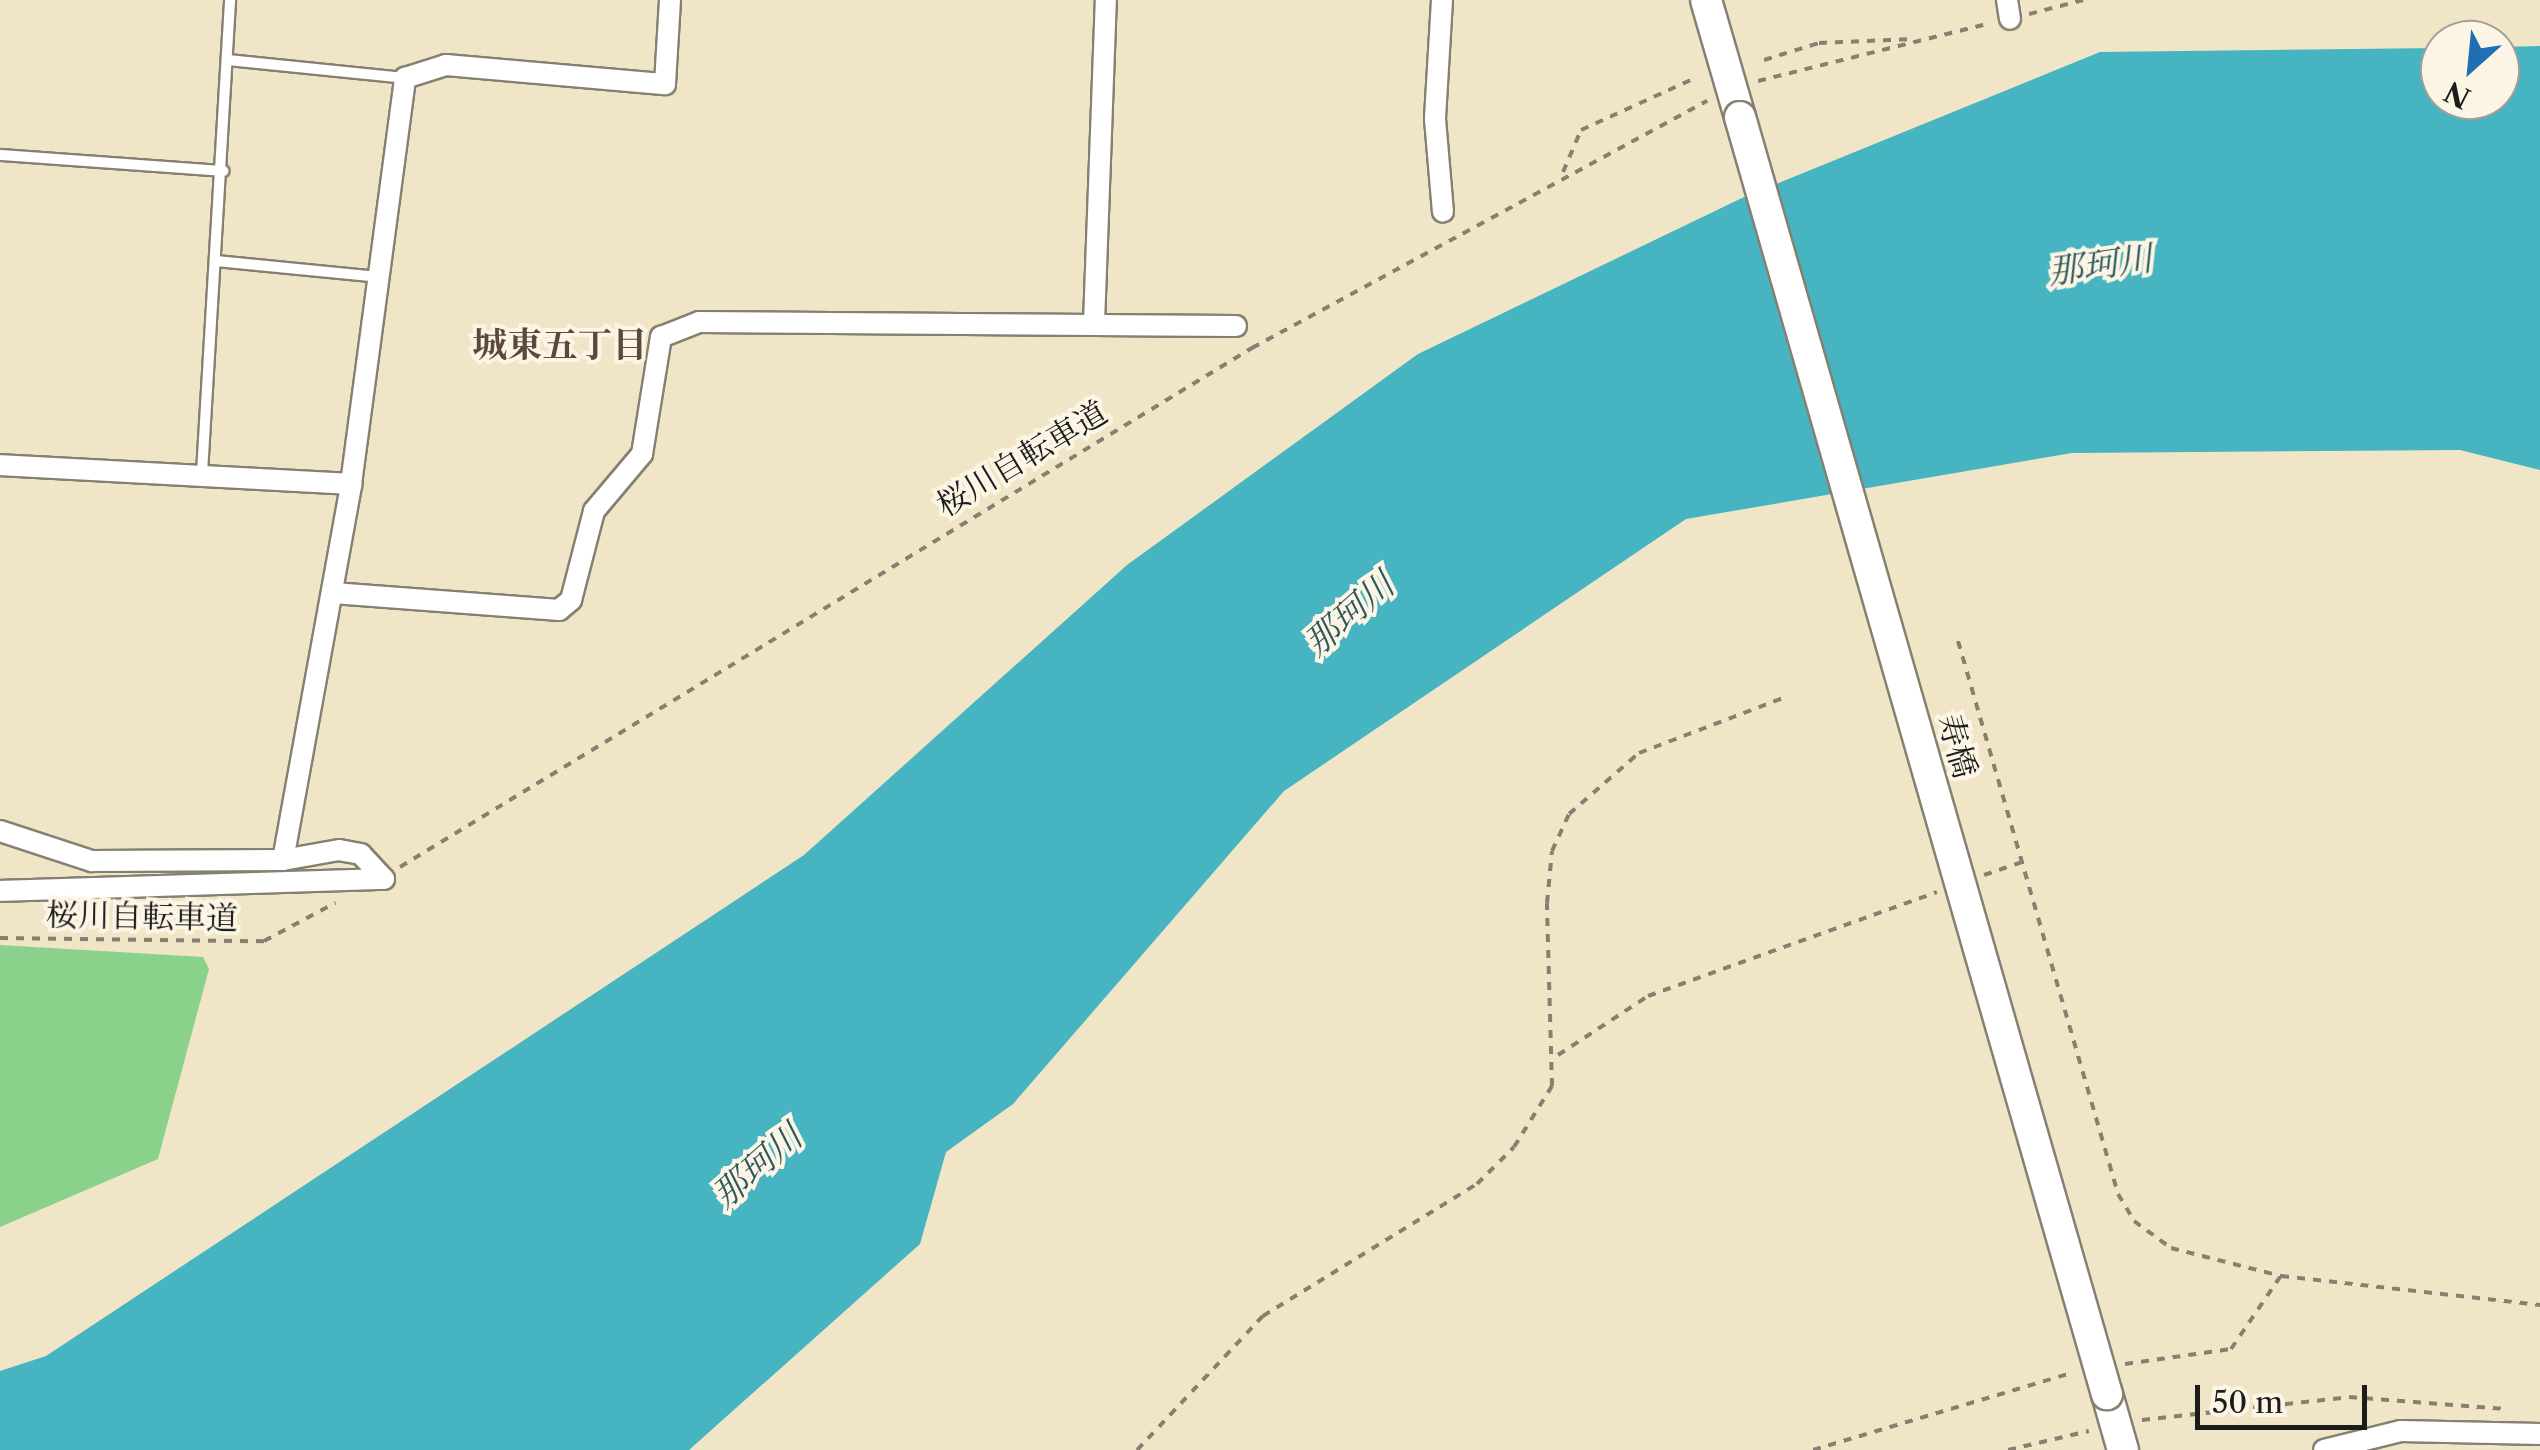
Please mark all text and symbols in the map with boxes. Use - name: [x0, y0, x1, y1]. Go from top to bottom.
- north arrow: [2420, 20, 2520, 120]
- text: N: [2439, 74, 2476, 116]
- water label: 那珂川: [2045, 237, 2155, 293]
- district label: 城東五丁目: [473, 324, 647, 366]
- street label: 桜川自転車道: [930, 393, 1114, 525]
- water label: 那珂川: [1296, 564, 1402, 664]
- street label: 寿橋: [1930, 710, 1984, 782]
- street label: 桜川自転車道: [46, 896, 238, 938]
- water label: 那珂川: [704, 1116, 810, 1216]
- scale bar: [2200, 1365, 2372, 1427]
- text: 50 m: [2212, 1384, 2283, 1421]

